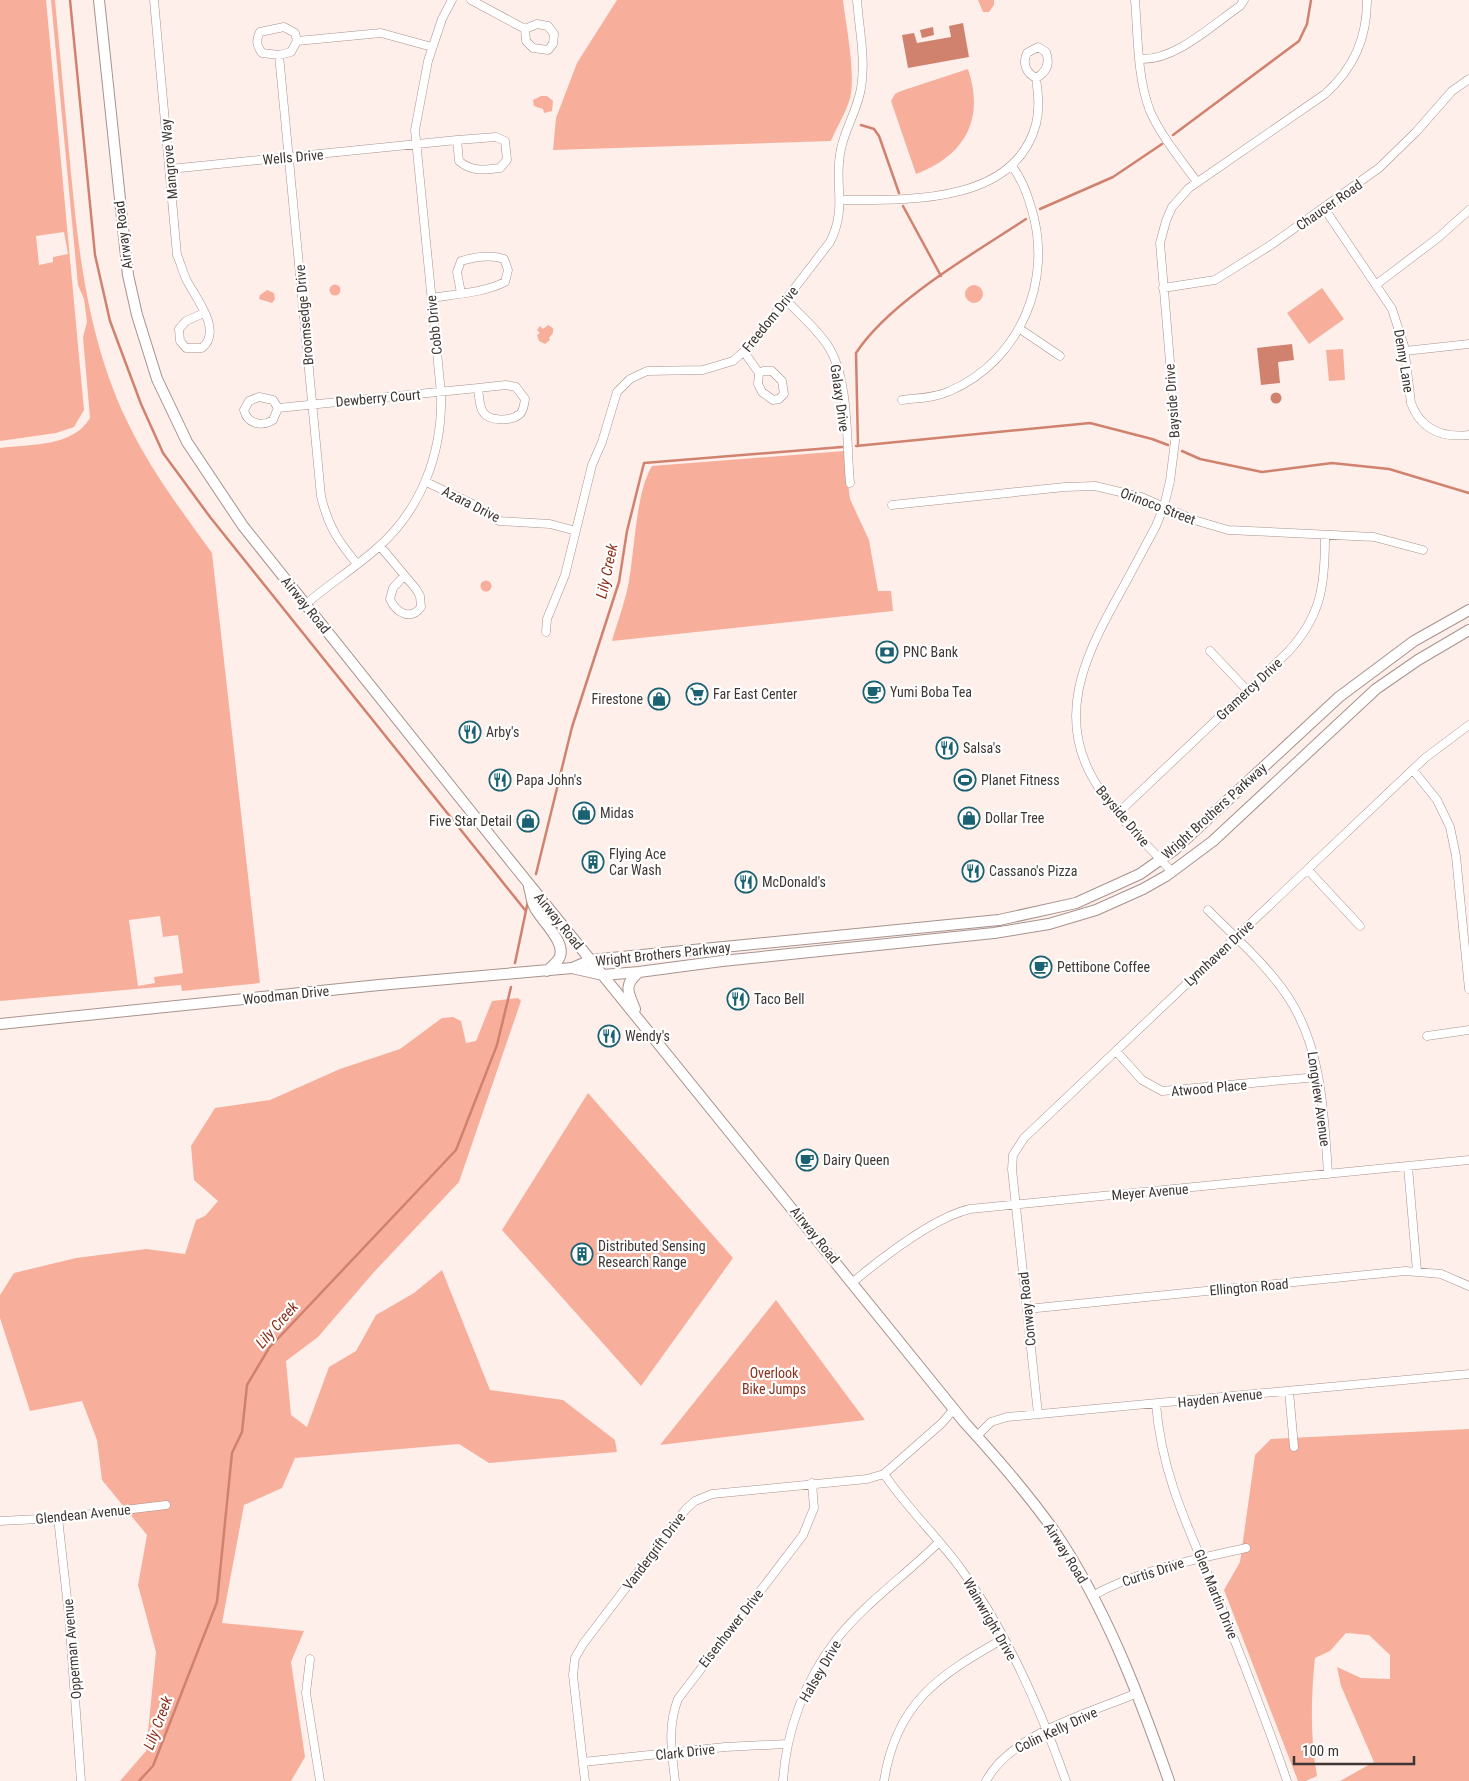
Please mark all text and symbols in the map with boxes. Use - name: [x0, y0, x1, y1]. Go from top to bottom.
- street label: Mangrove Way: [158, 118, 180, 200]
- street label: Wells Drive: [262, 146, 324, 168]
- street label: Chaucer Road: [1293, 176, 1365, 234]
- street label: Airway Road: [111, 200, 135, 270]
- street label: Broomsedge Drive: [292, 264, 316, 366]
- street label: Freedom Drive: [739, 283, 801, 355]
- street label: Cobb Drive: [423, 294, 445, 356]
- street label: Denny Lane: [1391, 328, 1417, 394]
- street label: Galaxy Drive: [827, 363, 853, 433]
- street label: Bayside Drive: [1161, 363, 1183, 439]
- street label: Dewberry Court: [335, 386, 421, 410]
- street label: Azara Drive: [439, 483, 503, 526]
- street label: Orinoco Street: [1118, 484, 1198, 528]
- water label: Lily Creek: [592, 541, 622, 600]
- street label: Airway Road: [278, 573, 334, 637]
- bank icon: PNC Bank: [875, 640, 899, 664]
- place label: PNC Bank: [903, 644, 959, 660]
- street label: Gramercy Drive: [1213, 654, 1285, 723]
- cafe icon: Yumi Boba Tea: [862, 680, 886, 704]
- supermarket icon: Far East Center: [685, 682, 709, 706]
- place label: Yumi Boba Tea: [890, 684, 972, 700]
- place label: Far East Center: [713, 686, 797, 702]
- shop icon: Firestone: [647, 687, 671, 711]
- place label: Firestone: [592, 691, 643, 707]
- restaurant icon: Arby's: [458, 720, 482, 744]
- place label: Arby's: [486, 724, 519, 740]
- restaurant icon: Salsa's: [935, 736, 959, 760]
- place label: Salsa's: [963, 740, 1001, 756]
- street label: Wright Brothers Parkway: [1158, 760, 1270, 862]
- restaurant icon: Papa John's: [488, 768, 512, 792]
- sports icon: Planet Fitness: [953, 768, 977, 792]
- place label: Papa John's: [516, 772, 582, 788]
- place label: Planet Fitness: [981, 772, 1060, 788]
- street label: Bayside Drive: [1093, 782, 1153, 850]
- shop icon: Midas: [572, 801, 596, 825]
- place label: Midas: [600, 805, 634, 821]
- shop icon: Dollar Tree: [957, 806, 981, 830]
- shop icon: Five Star Detail: [516, 809, 540, 833]
- place label: Dollar Tree: [985, 810, 1045, 826]
- place label: Five Star Detail: [429, 813, 512, 829]
- place label: Flying Ace Car Wash: [609, 846, 666, 878]
- building icon: Flying Ace Car Wash: [581, 850, 605, 874]
- restaurant icon: Cassano's Pizza: [961, 859, 985, 883]
- place label: Cassano's Pizza: [989, 863, 1077, 879]
- restaurant icon: McDonald's: [734, 870, 758, 894]
- place label: McDonald's: [762, 874, 826, 890]
- street label: Airway Road: [531, 889, 587, 953]
- street label: Lynnhaven Drive: [1181, 917, 1257, 989]
- street label: Wright Brothers Parkway: [595, 939, 731, 969]
- cafe icon: Pettibone Coffee: [1029, 955, 1053, 979]
- place label: Pettibone Coffee: [1057, 959, 1150, 975]
- street label: Woodman Drive: [242, 982, 330, 1007]
- restaurant icon: Taco Bell: [726, 987, 750, 1011]
- place label: Taco Bell: [754, 991, 805, 1007]
- restaurant icon: Wendy's: [597, 1024, 621, 1048]
- place label: Wendy's: [625, 1028, 670, 1044]
- street label: Longview Avenue: [1304, 1050, 1334, 1148]
- street label: Atwood Place: [1170, 1077, 1248, 1099]
- cafe icon: Dairy Queen: [795, 1148, 819, 1172]
- place label: Dairy Queen: [823, 1152, 889, 1168]
- street label: Meyer Avenue: [1111, 1181, 1190, 1203]
- street label: Airway Road: [787, 1203, 843, 1267]
- place label: Distributed Sensing Research Range: [598, 1238, 706, 1270]
- building icon: Distributed Sensing Research Range: [570, 1242, 594, 1266]
- street label: Conway Road: [1015, 1271, 1039, 1347]
- street label: Ellington Road: [1209, 1276, 1289, 1298]
- water label: Lily Creek: [252, 1298, 302, 1352]
- park label: Overlook Bike Jumps: [742, 1365, 806, 1397]
- street label: Hayden Avenue: [1177, 1386, 1263, 1410]
- street label: Glendean Avenue: [35, 1501, 132, 1527]
- street label: Vandergrift Drive: [620, 1509, 689, 1593]
- street label: Airway Road: [1041, 1520, 1091, 1586]
- street label: Glen Martin Drive: [1191, 1547, 1241, 1642]
- street label: Curtis Drive: [1120, 1554, 1186, 1590]
- street label: Wainwright Drive: [960, 1575, 1020, 1664]
- street label: Eisenhower Drive: [696, 1585, 767, 1670]
- street label: Opperman Avenue: [60, 1598, 84, 1700]
- street label: Halsey Drive: [796, 1637, 844, 1705]
- water label: Lily Creek: [140, 1693, 177, 1752]
- street label: Colin Kelly Drive: [1012, 1704, 1100, 1756]
- scale bar: [1294, 1734, 1414, 1766]
- street label: Clark Drive: [655, 1741, 716, 1763]
- text: 100 m: [1302, 1742, 1339, 1760]

